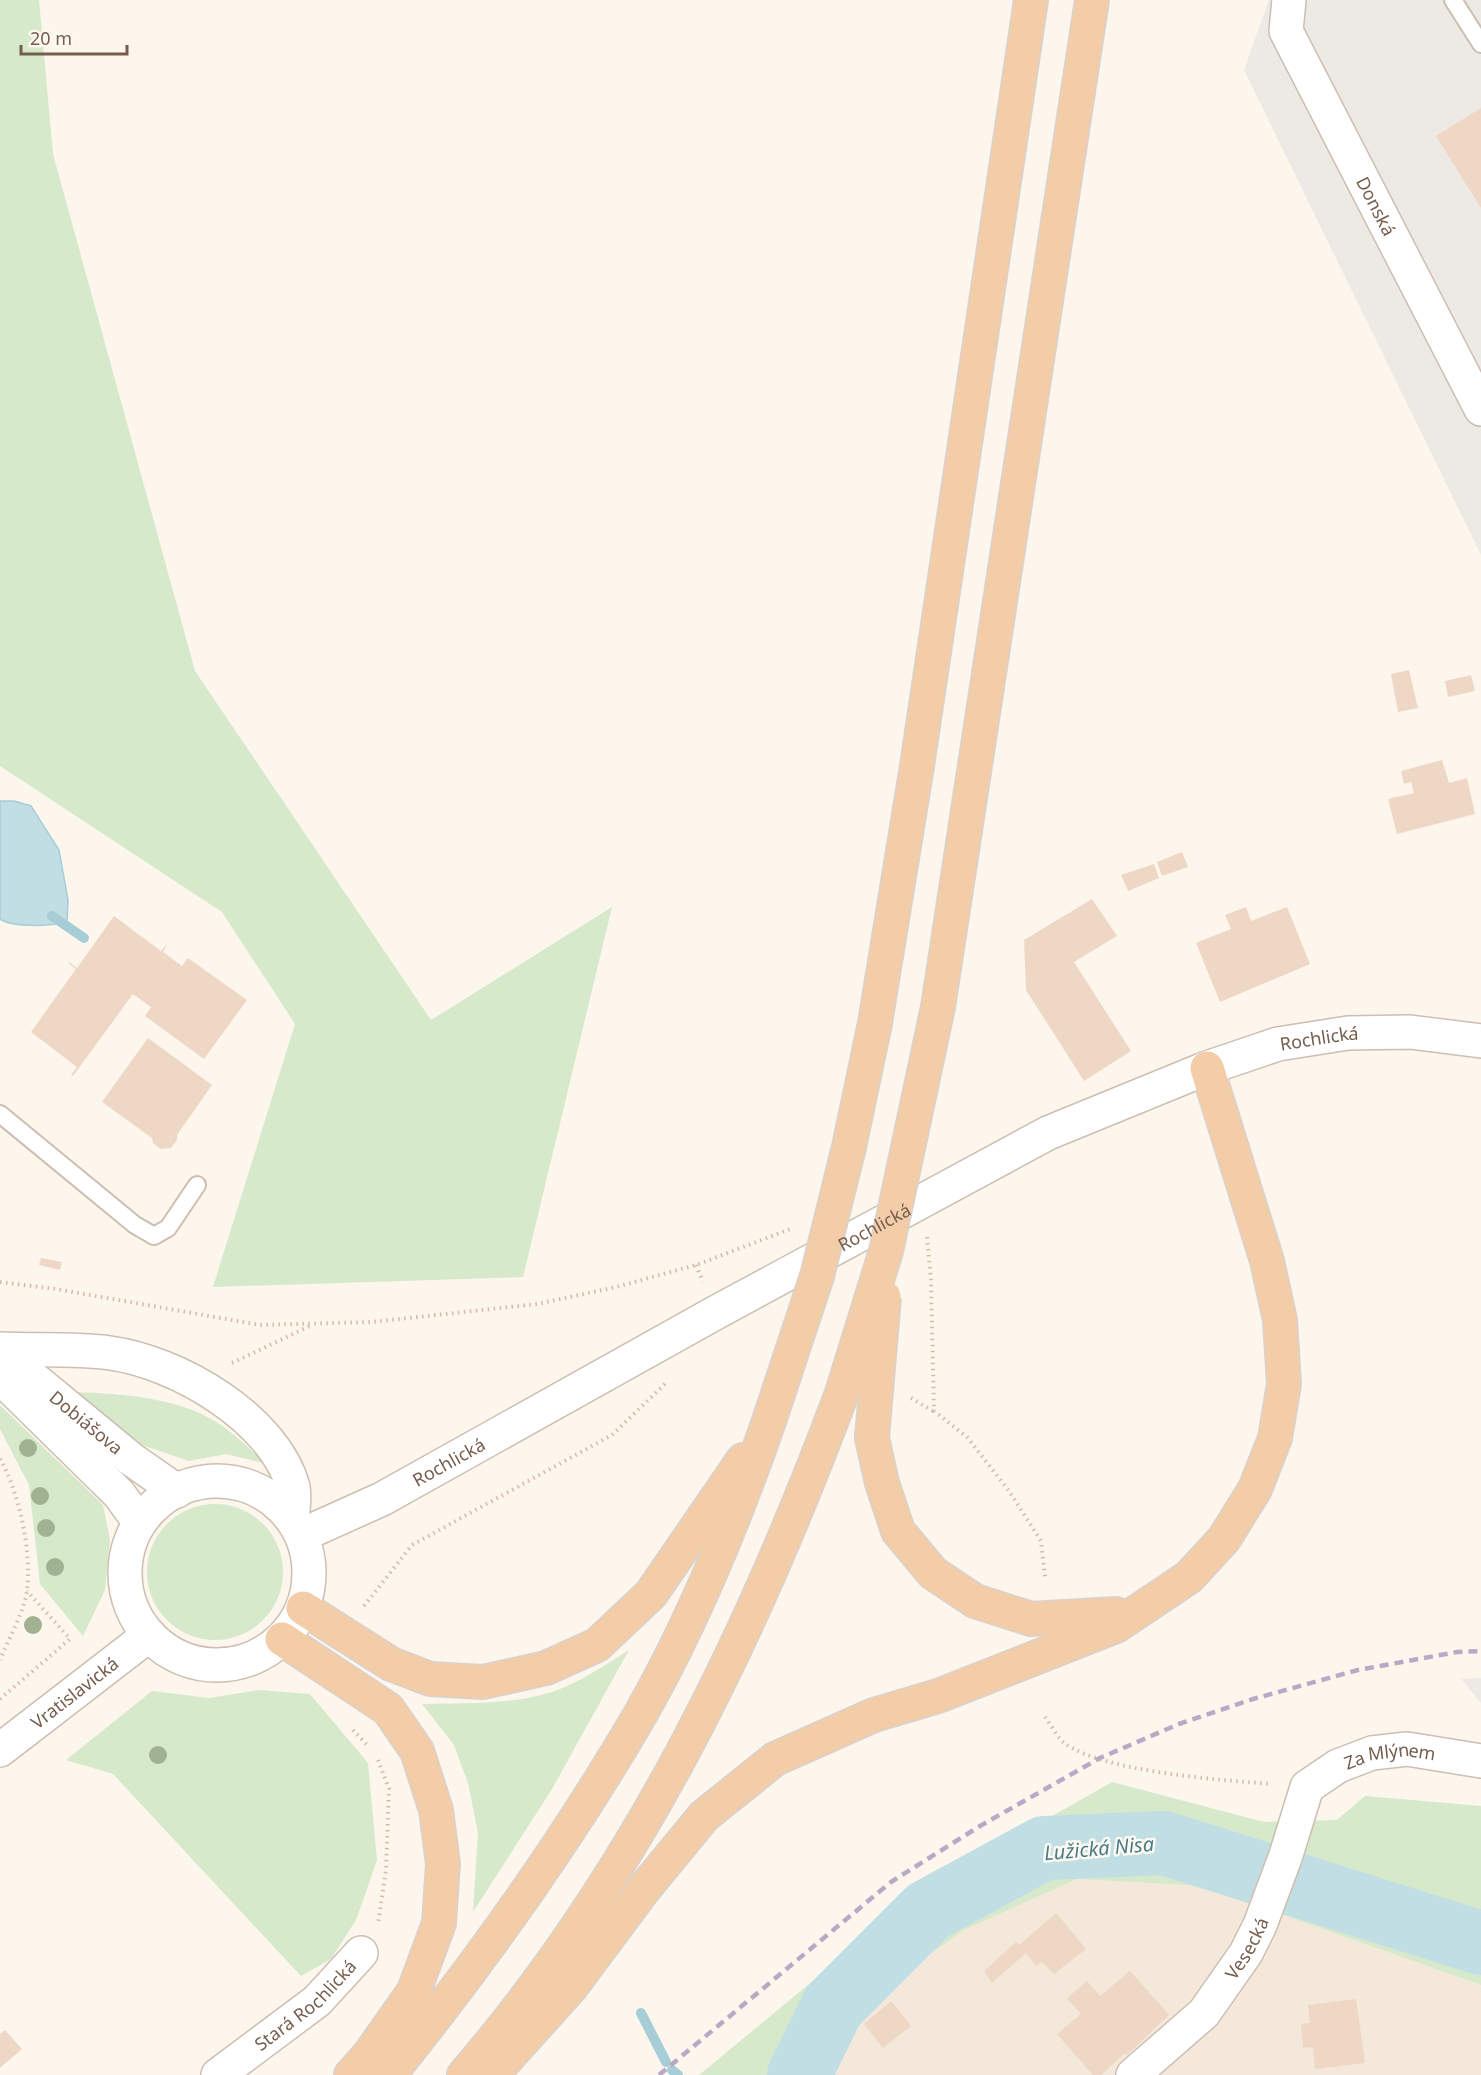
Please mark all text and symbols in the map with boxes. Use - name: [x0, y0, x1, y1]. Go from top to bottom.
- scale bar: [21, 18, 128, 56]
- text: 20 m: [30, 26, 72, 50]
- street label: Donská: [1351, 172, 1401, 240]
- street label: Rochlická: [1278, 1021, 1359, 1056]
- street label: Rochlická: [833, 1198, 915, 1256]
- street label: Dobiášova: [45, 1385, 128, 1460]
- street label: Rochlická: [408, 1432, 489, 1492]
- street label: Vratislavická: [26, 1651, 123, 1734]
- street label: Za Mlýnem: [1340, 1737, 1438, 1775]
- water label: Lužická Nisa: [1043, 1830, 1155, 1866]
- street label: Vesecká: [1219, 1914, 1274, 1984]
- street label: Stará Rochlická: [249, 1954, 361, 2056]

